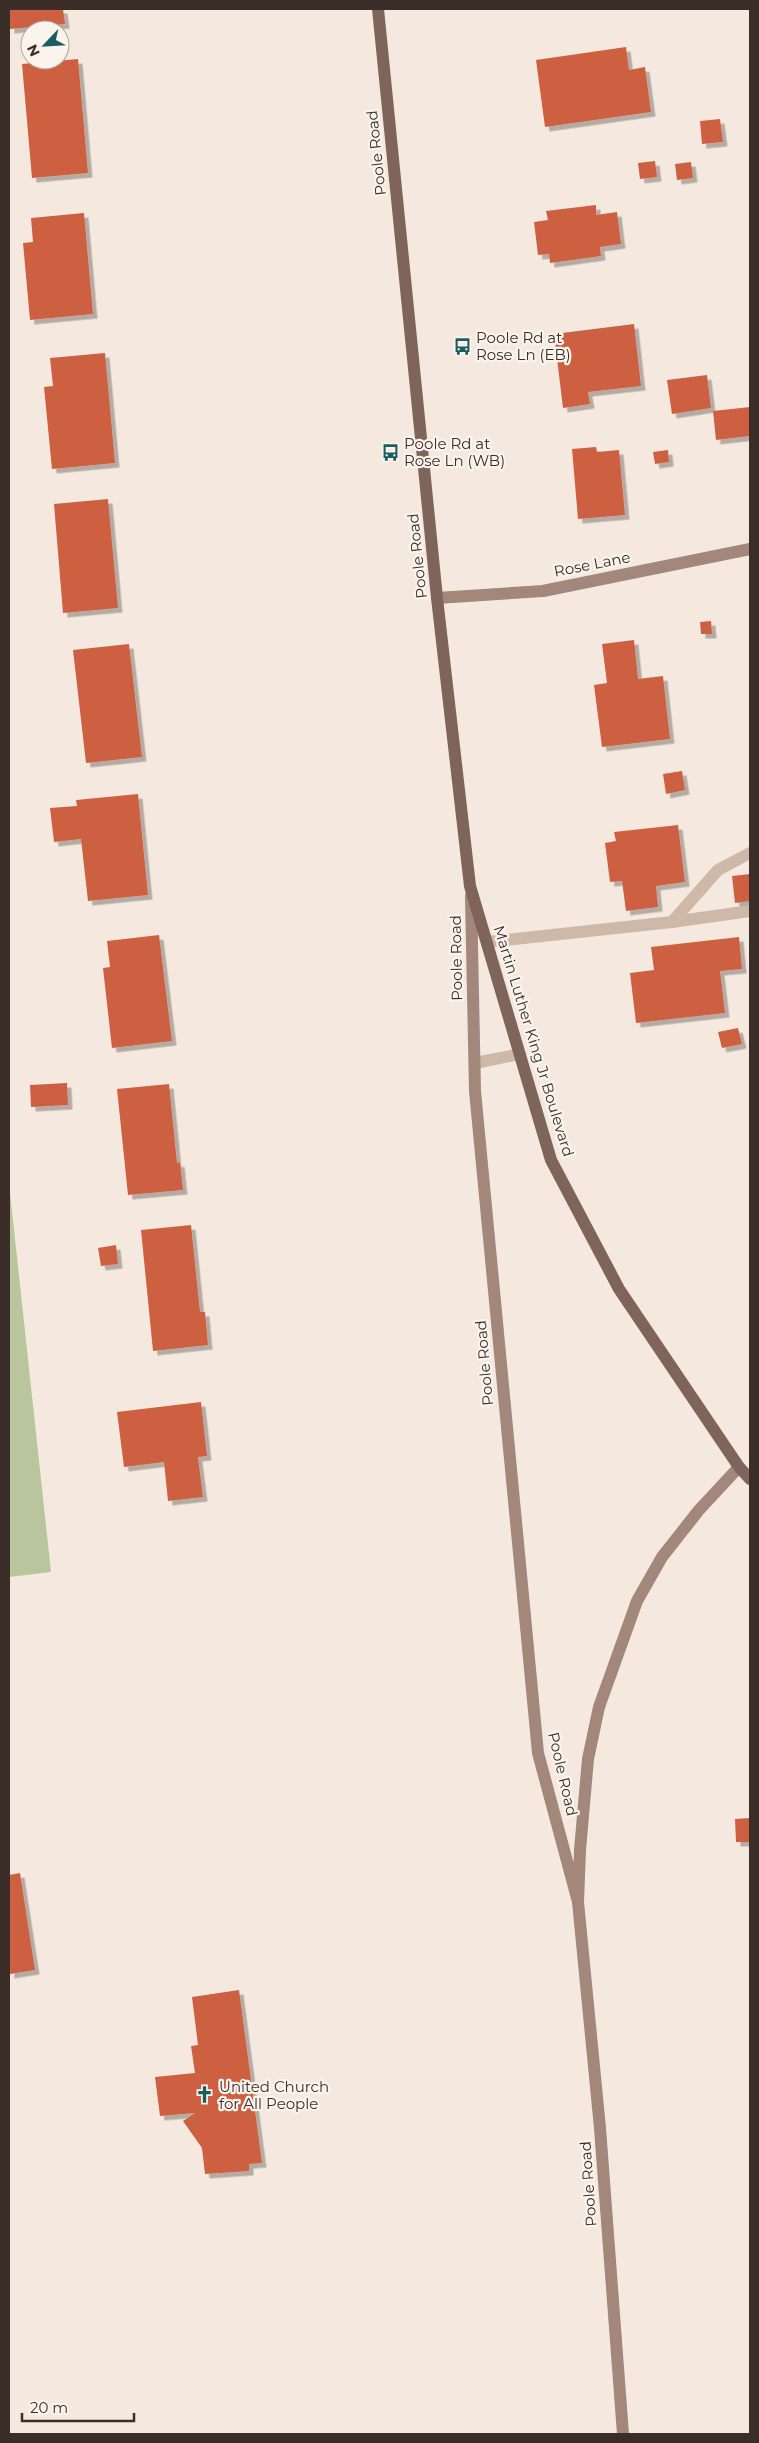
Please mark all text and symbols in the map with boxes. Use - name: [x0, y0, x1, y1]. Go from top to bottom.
- north arrow: [20, 20, 70, 70]
- text: N: [23, 42, 44, 59]
- street label: Poole Road: [362, 109, 390, 197]
- place label: Poole Rd at Rose Ln (EB): [476, 328, 571, 364]
- bus stop icon: Poole Rd at Rose Ln (EB): [452, 336, 472, 356]
- place label: Poole Rd at Rose Ln (WB): [404, 434, 505, 470]
- bus stop icon: Poole Rd at Rose Ln (WB): [380, 442, 400, 462]
- street label: Poole Road: [403, 512, 431, 600]
- street label: Rose Lane: [552, 547, 632, 581]
- street label: Poole Road: [446, 915, 466, 1001]
- street label: Martin Luther King Jr Boulevard: [490, 923, 578, 1159]
- street label: Poole Road: [471, 1320, 497, 1406]
- street label: Poole Road: [544, 1730, 582, 1818]
- place label: United Church for All People: [219, 2077, 329, 2113]
- church icon: United Church for All People: [195, 2085, 215, 2105]
- street label: Poole Road: [576, 2141, 600, 2227]
- scale bar: [22, 2390, 135, 2422]
- text: 20 m: [30, 2398, 68, 2417]

